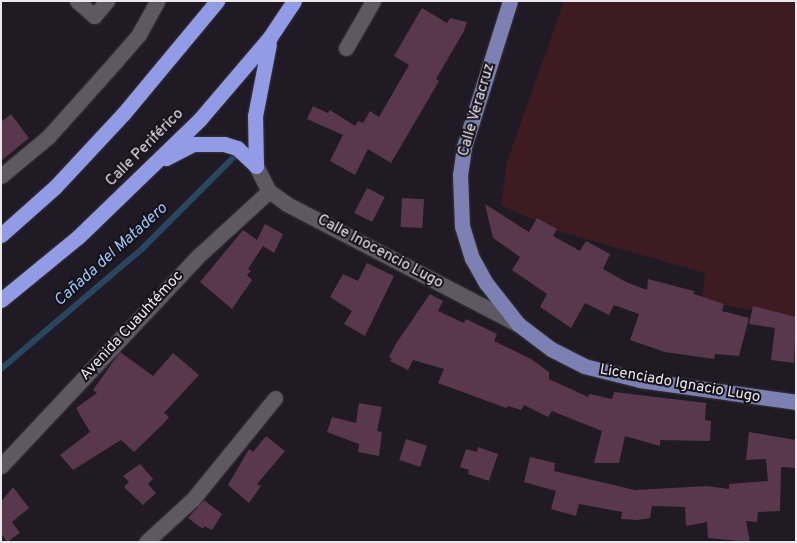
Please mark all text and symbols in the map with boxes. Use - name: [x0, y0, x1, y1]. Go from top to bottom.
- street label: Calle Veracruz: [455, 61, 499, 159]
- street label: Calle Periférico: [102, 105, 188, 191]
- water label: Cañada del Matadero: [51, 199, 171, 311]
- street label: Calle Inocencio Lugo: [314, 211, 446, 293]
- street label: Avenida Cuauhtémoc: [77, 268, 187, 384]
- street label: Licenciado Ignacio Lugo: [598, 361, 762, 407]

